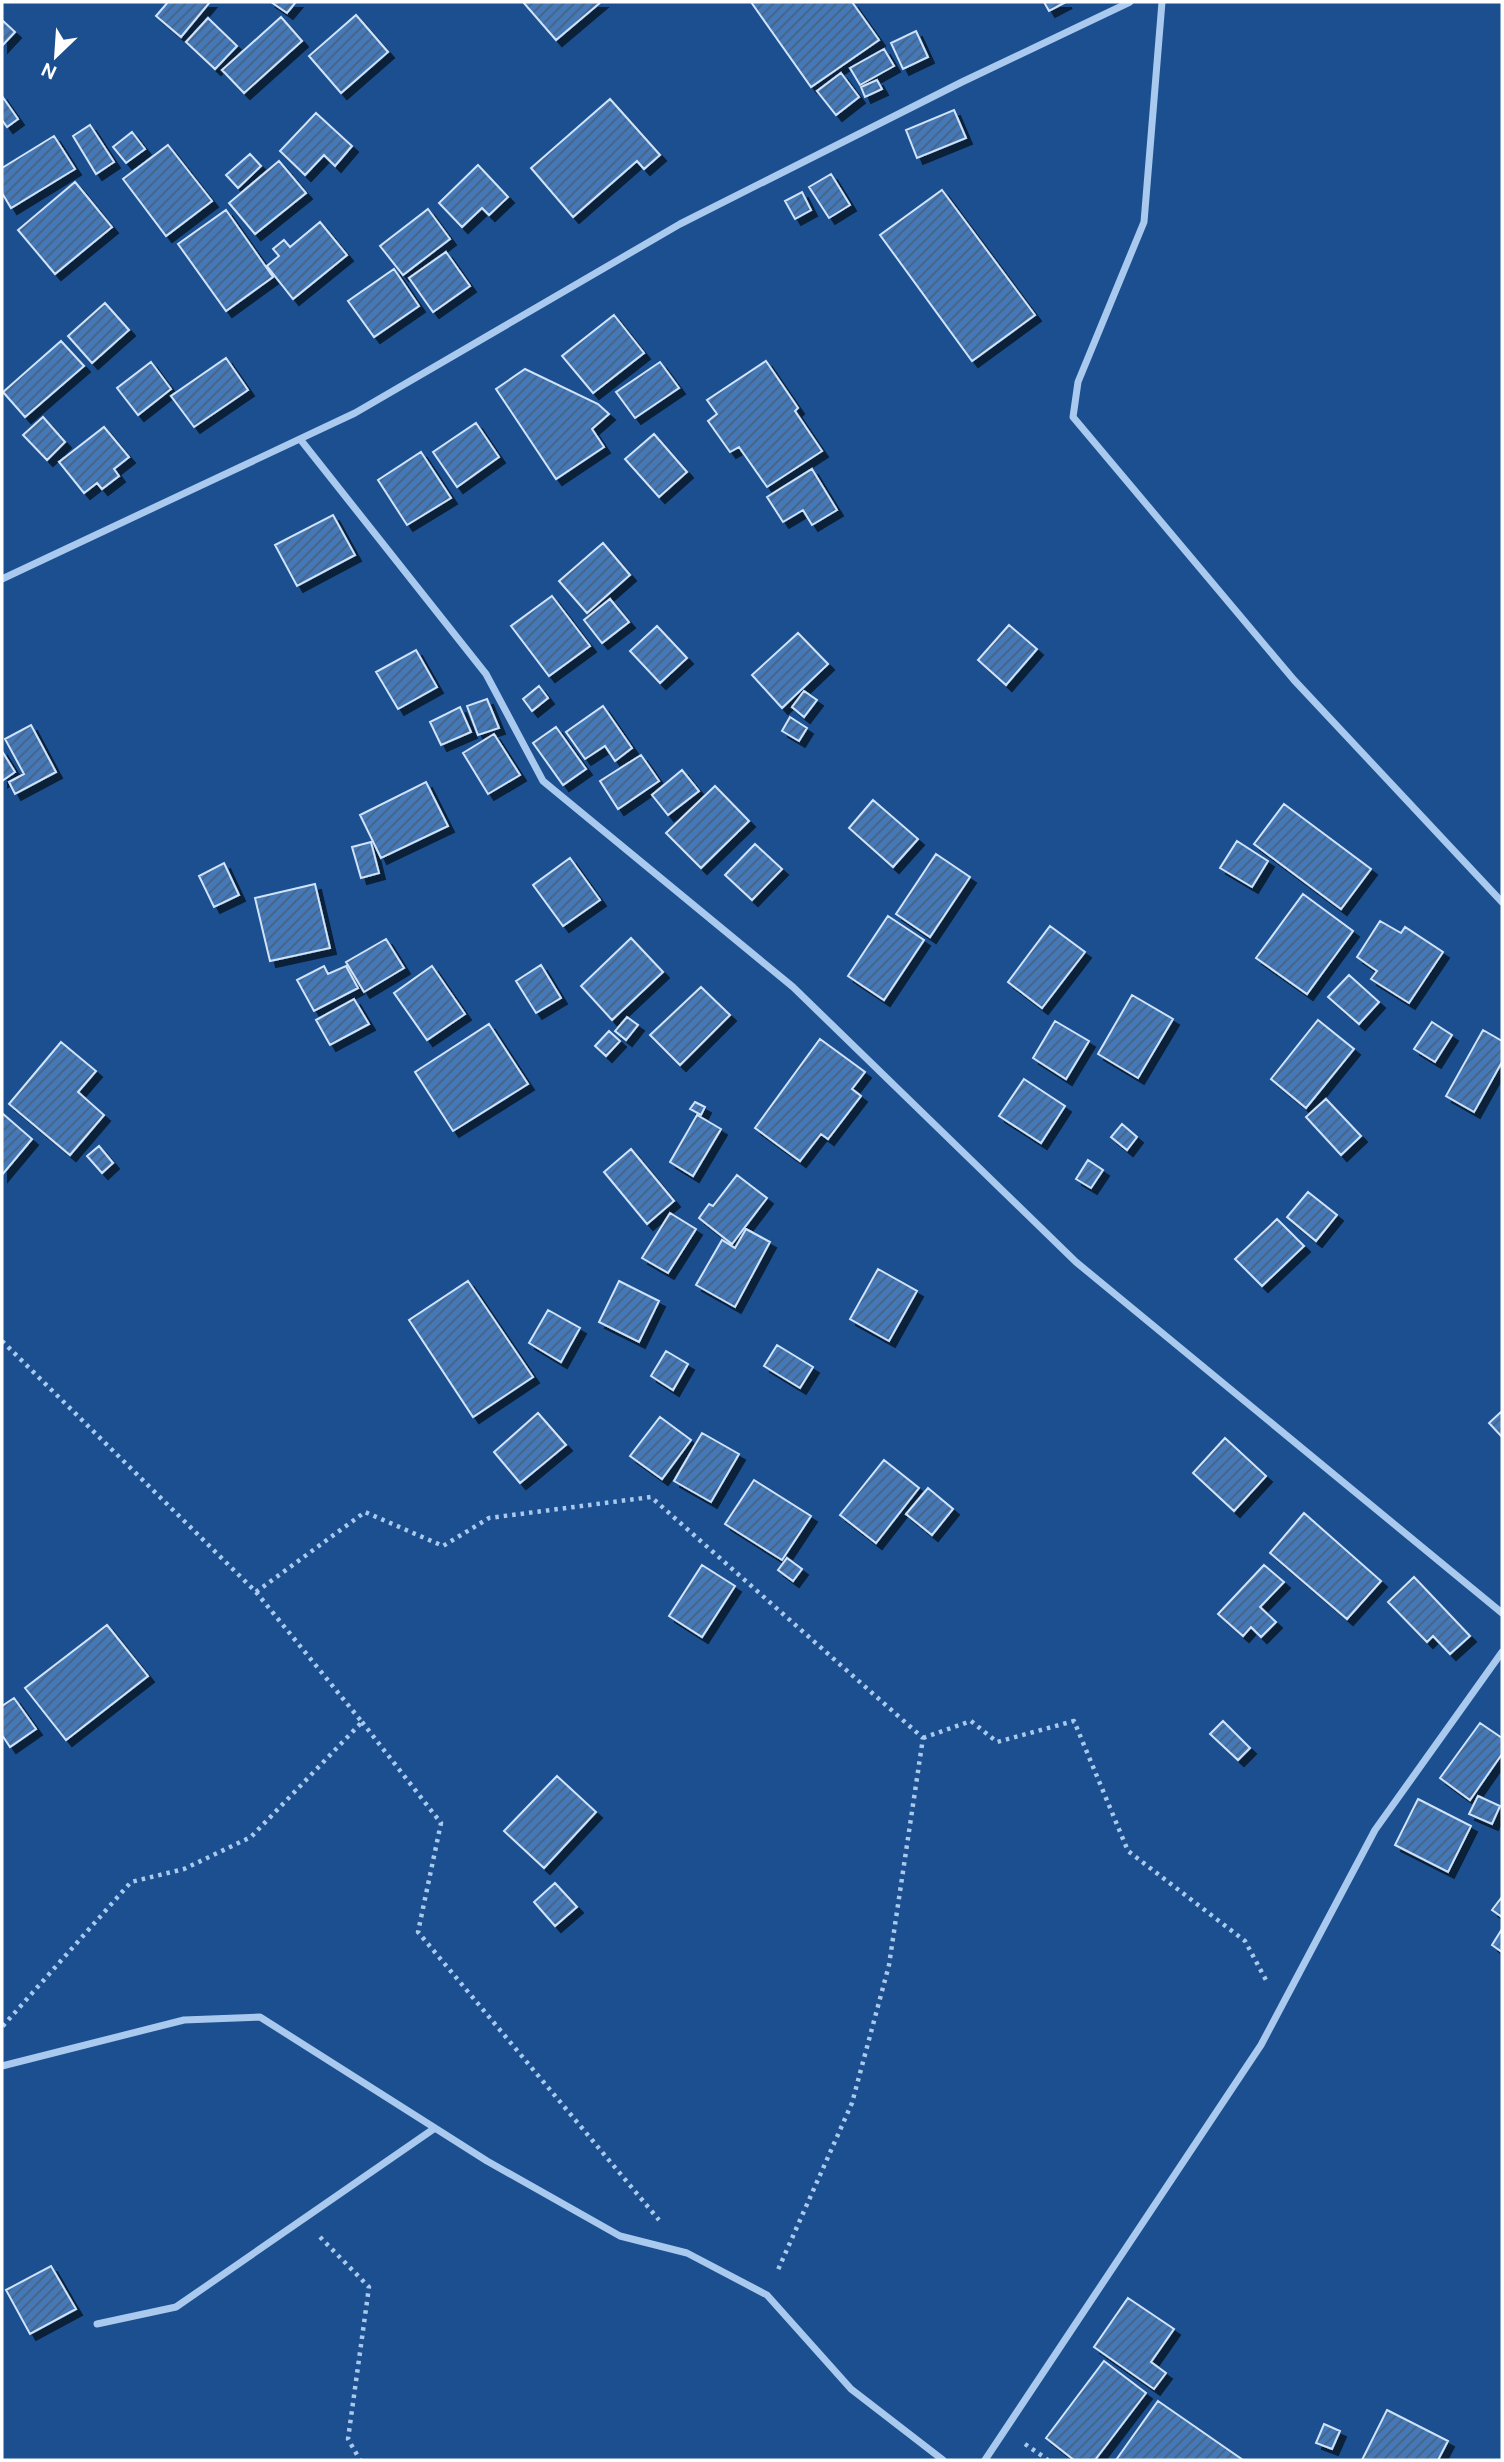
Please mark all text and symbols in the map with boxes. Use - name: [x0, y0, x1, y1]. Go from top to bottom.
- north arrow: [21, 21, 91, 91]
- text: N: [37, 57, 61, 85]

